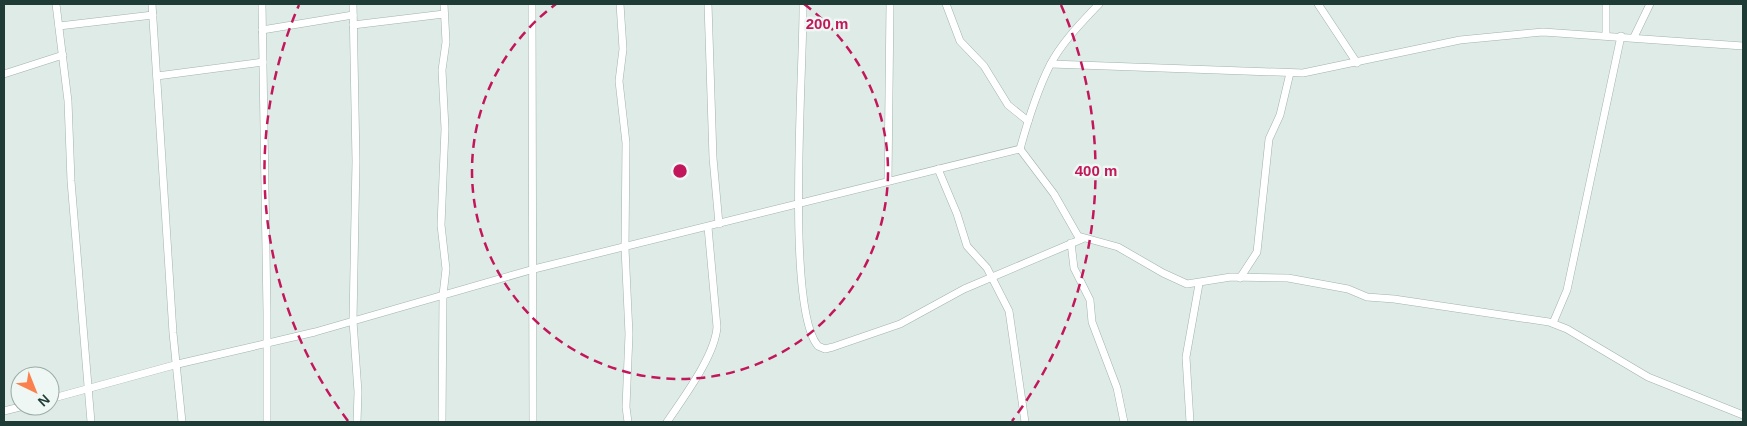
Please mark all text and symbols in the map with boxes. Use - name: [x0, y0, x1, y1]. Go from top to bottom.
- text: 200 m: [806, 15, 848, 32]
- centre of rings: [671, 162, 689, 180]
- text: 400 m: [1075, 162, 1117, 179]
- north arrow: [10, 366, 60, 416]
- text: N: [35, 391, 53, 410]

